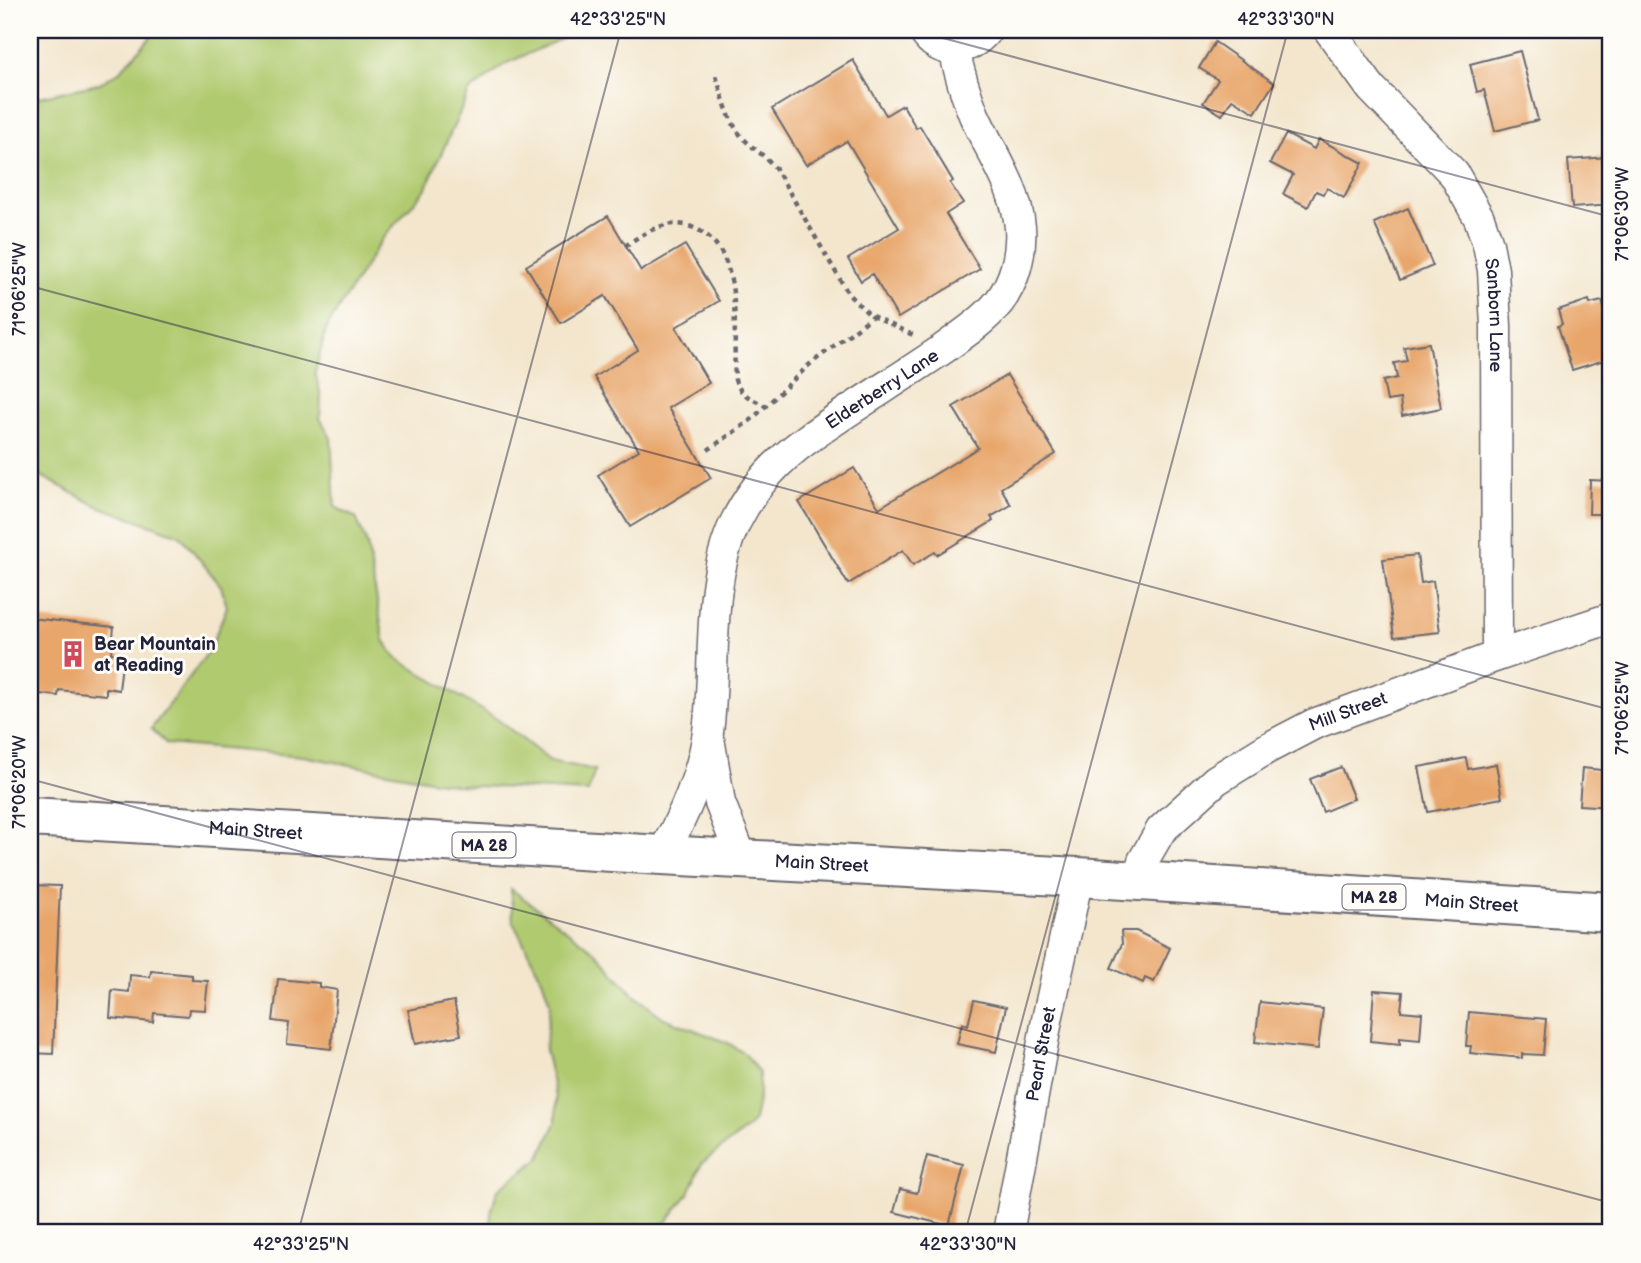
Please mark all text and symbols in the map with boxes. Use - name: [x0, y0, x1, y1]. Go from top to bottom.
- text: 42°33'25"N: [570, 9, 666, 30]
- text: 42°33'30"N: [1237, 9, 1335, 30]
- text: 71°06'30"W: [1612, 166, 1633, 261]
- text: 71°06'25"W: [9, 242, 30, 336]
- street label: Sanborn Lane: [1480, 257, 1506, 373]
- street label: Elderberry Lane: [822, 345, 943, 434]
- place label: Bear Mountain at Reading: [94, 634, 216, 676]
- building icon: Bear Mountain at Reading: [58, 639, 88, 669]
- text: 71°06'25"W: [1612, 661, 1633, 755]
- street label: Mill Street: [1306, 688, 1390, 736]
- text: 71°06'20"W: [9, 734, 30, 829]
- street label: Main Street: [208, 818, 304, 844]
- road number: MA 28: [452, 832, 516, 858]
- street label: Main Street: [774, 851, 870, 877]
- road number: MA 28: [1342, 884, 1406, 909]
- street label: Main Street: [1424, 890, 1519, 917]
- street label: Pearl Street: [1022, 1004, 1061, 1103]
- text: 42°33'25"N: [253, 1234, 349, 1255]
- text: 42°33'30"N: [919, 1234, 1017, 1255]

